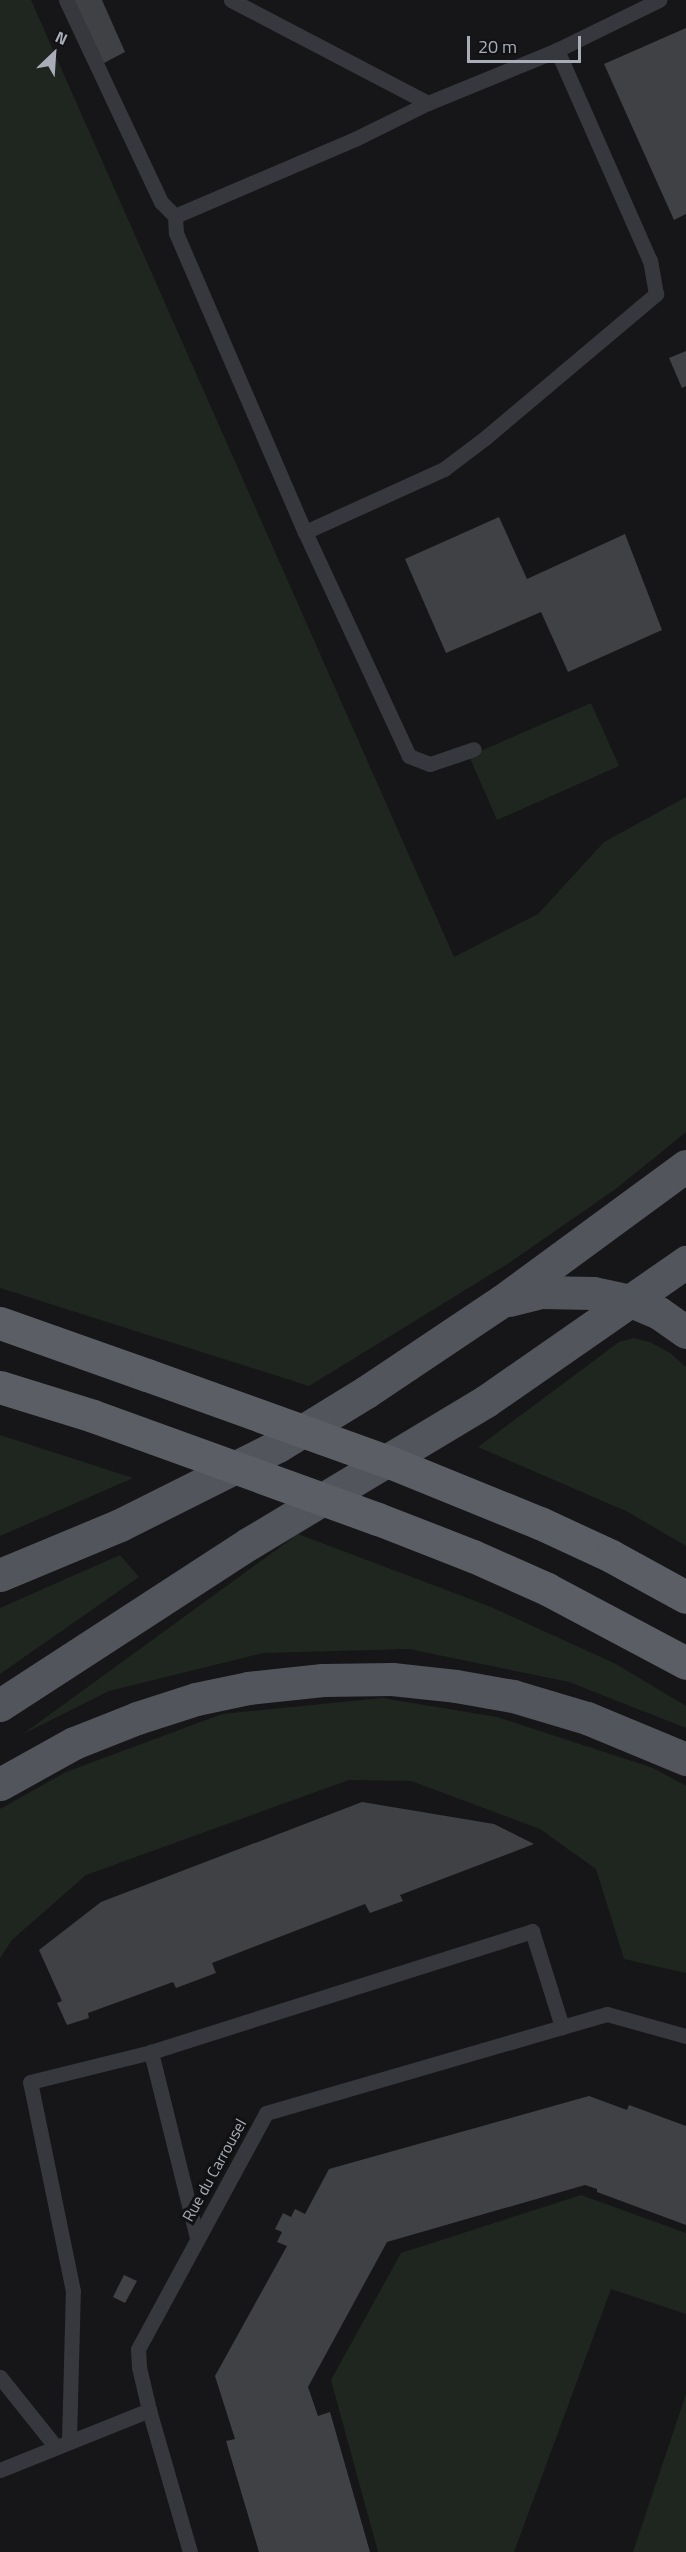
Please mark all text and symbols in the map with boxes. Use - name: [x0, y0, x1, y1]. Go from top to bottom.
- north arrow: [24, 24, 84, 84]
- text: N: [52, 24, 72, 51]
- scale bar: [470, 24, 584, 62]
- text: 20 m: [478, 33, 517, 60]
- street label: Rue du Carrousel: [178, 2115, 250, 2225]

